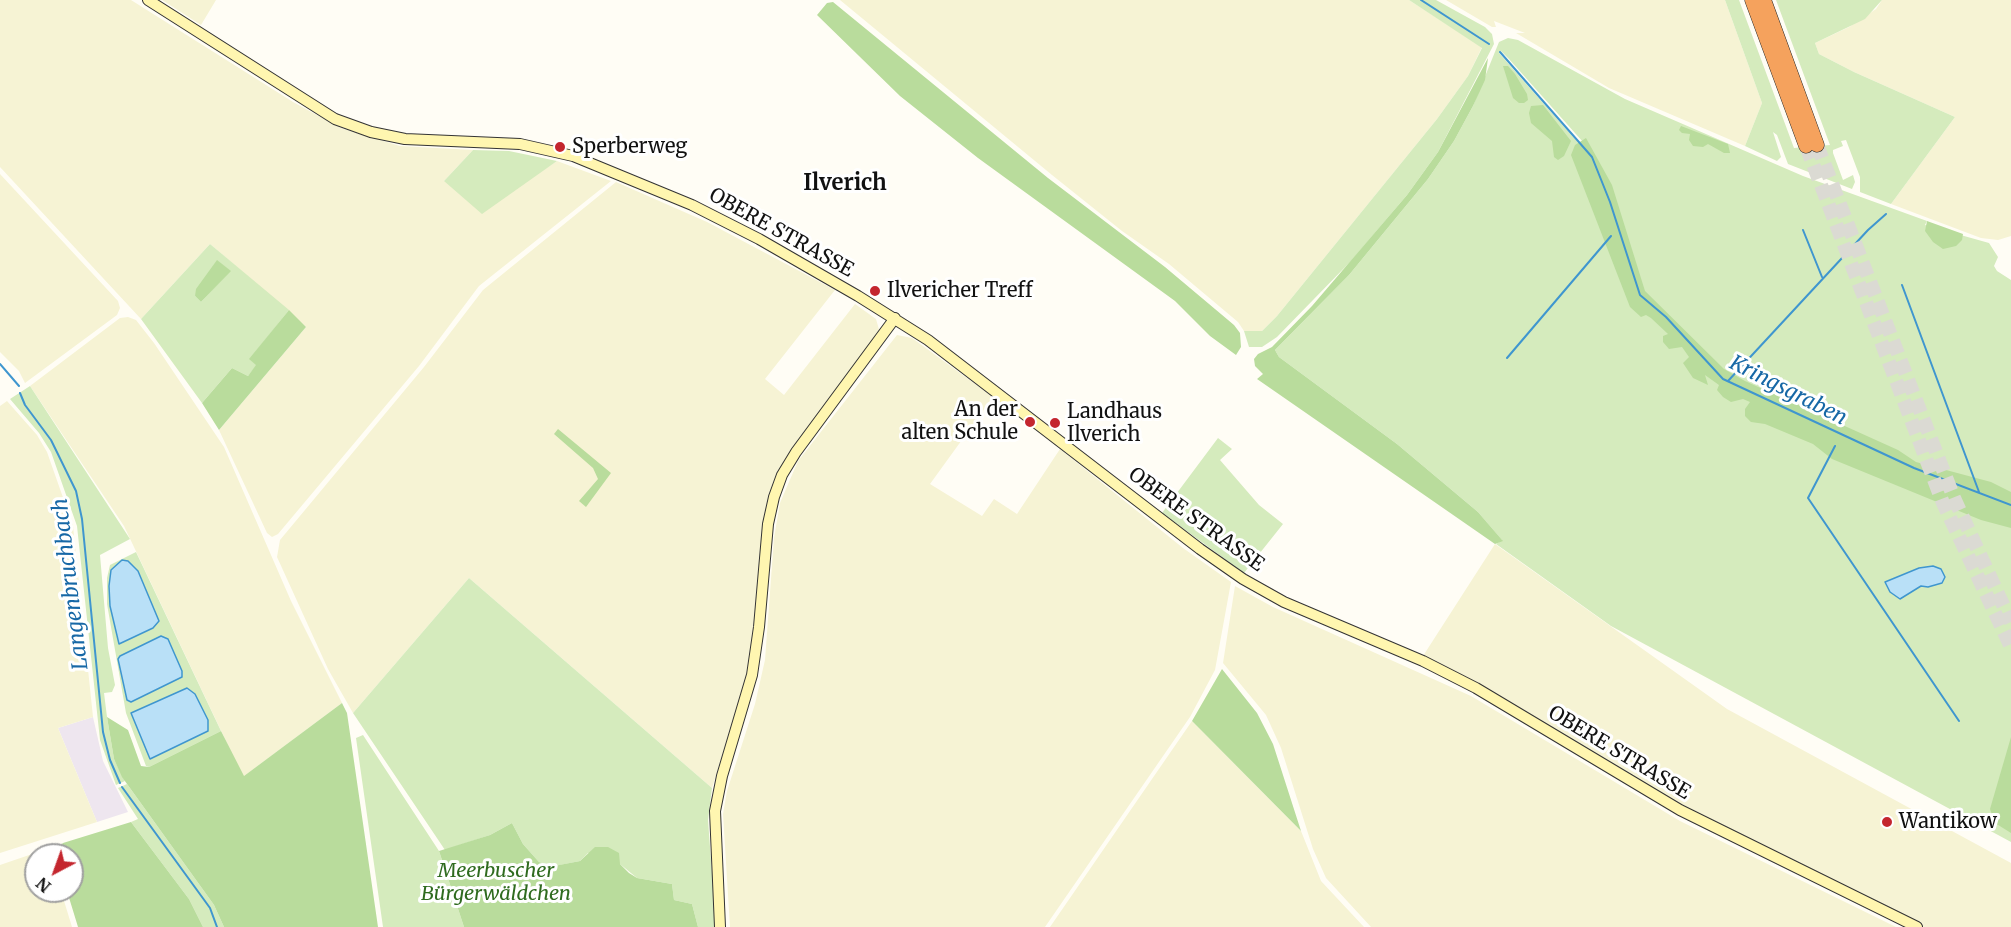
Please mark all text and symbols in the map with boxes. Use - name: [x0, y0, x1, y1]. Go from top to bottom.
- place label: Sperberweg: [572, 135, 687, 159]
- marker: Sperberweg: [553, 140, 567, 154]
- district label: Ilverich: [803, 171, 887, 197]
- street label: OBERE STRASSE: [705, 183, 857, 283]
- place label: Ilvericher Treff: [887, 279, 1033, 303]
- marker: Ilvericher Treff: [868, 284, 882, 298]
- water label: Kringsgraben: [1725, 351, 1851, 431]
- place label: An der alten Schule: [902, 398, 1018, 445]
- place label: Landhaus Ilverich: [1067, 400, 1162, 447]
- marker: An der alten Schule: [1023, 415, 1037, 429]
- marker: Landhaus Ilverich: [1048, 416, 1062, 430]
- street label: OBERE STRASSE: [1124, 463, 1268, 577]
- water label: Langenbruchbach: [48, 497, 94, 671]
- street label: OBERE STRASSE: [1544, 701, 1694, 805]
- place label: Wantikow: [1899, 810, 1997, 834]
- marker: Wantikow: [1880, 815, 1894, 829]
- north arrow: [24, 843, 84, 903]
- park label: Meerbuscher Bürgerwäldchen: [421, 859, 571, 906]
- text: N: [32, 873, 55, 897]

